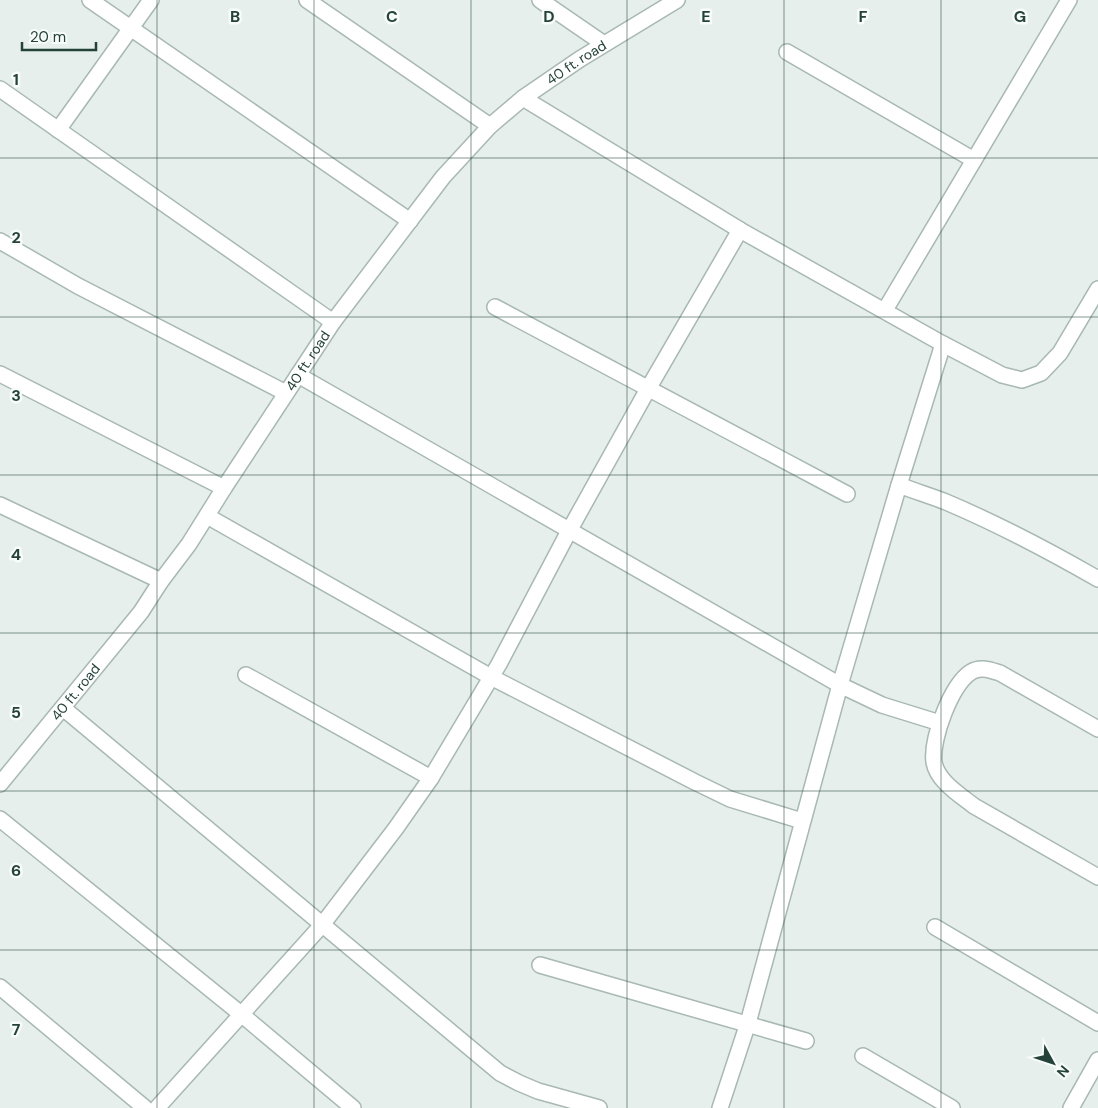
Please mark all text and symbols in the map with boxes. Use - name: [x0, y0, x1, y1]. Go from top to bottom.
- text: B: [230, 6, 240, 27]
- text: C: [386, 6, 398, 27]
- text: D: [543, 6, 555, 27]
- text: E: [701, 6, 711, 27]
- text: F: [859, 6, 868, 27]
- text: G: [1014, 6, 1026, 27]
- scale bar: [22, 20, 96, 52]
- text: 20 m: [30, 27, 66, 47]
- street label: 40 ft. road: [543, 36, 610, 89]
- text: 1: [13, 69, 19, 90]
- text: 2: [11, 227, 21, 248]
- street label: 40 ft. road: [281, 327, 334, 394]
- text: 3: [11, 385, 21, 406]
- text: 4: [11, 544, 21, 565]
- street label: 40 ft. road: [47, 660, 104, 724]
- text: 5: [11, 702, 21, 723]
- text: 6: [11, 860, 21, 881]
- text: 7: [12, 1019, 21, 1040]
- north arrow: [1028, 1038, 1078, 1088]
- text: N: [1053, 1062, 1073, 1081]

